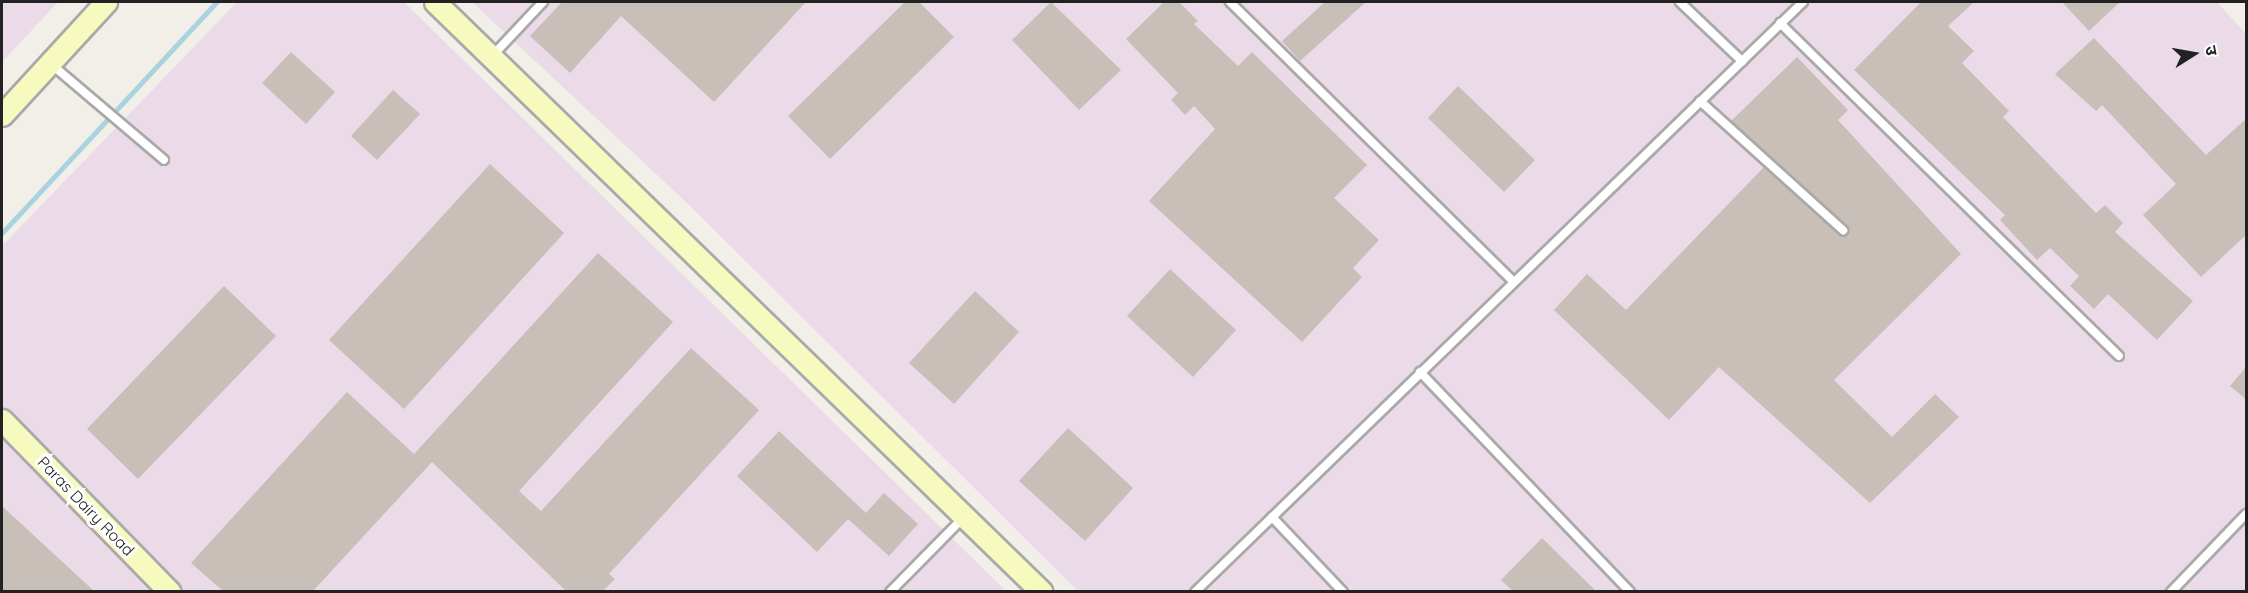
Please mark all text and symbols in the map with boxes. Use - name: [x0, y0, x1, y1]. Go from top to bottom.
- north arrow: [2164, 24, 2224, 84]
- text: उ: [2201, 44, 2222, 57]
- street label: Paras Dairy Road: [34, 452, 138, 560]

